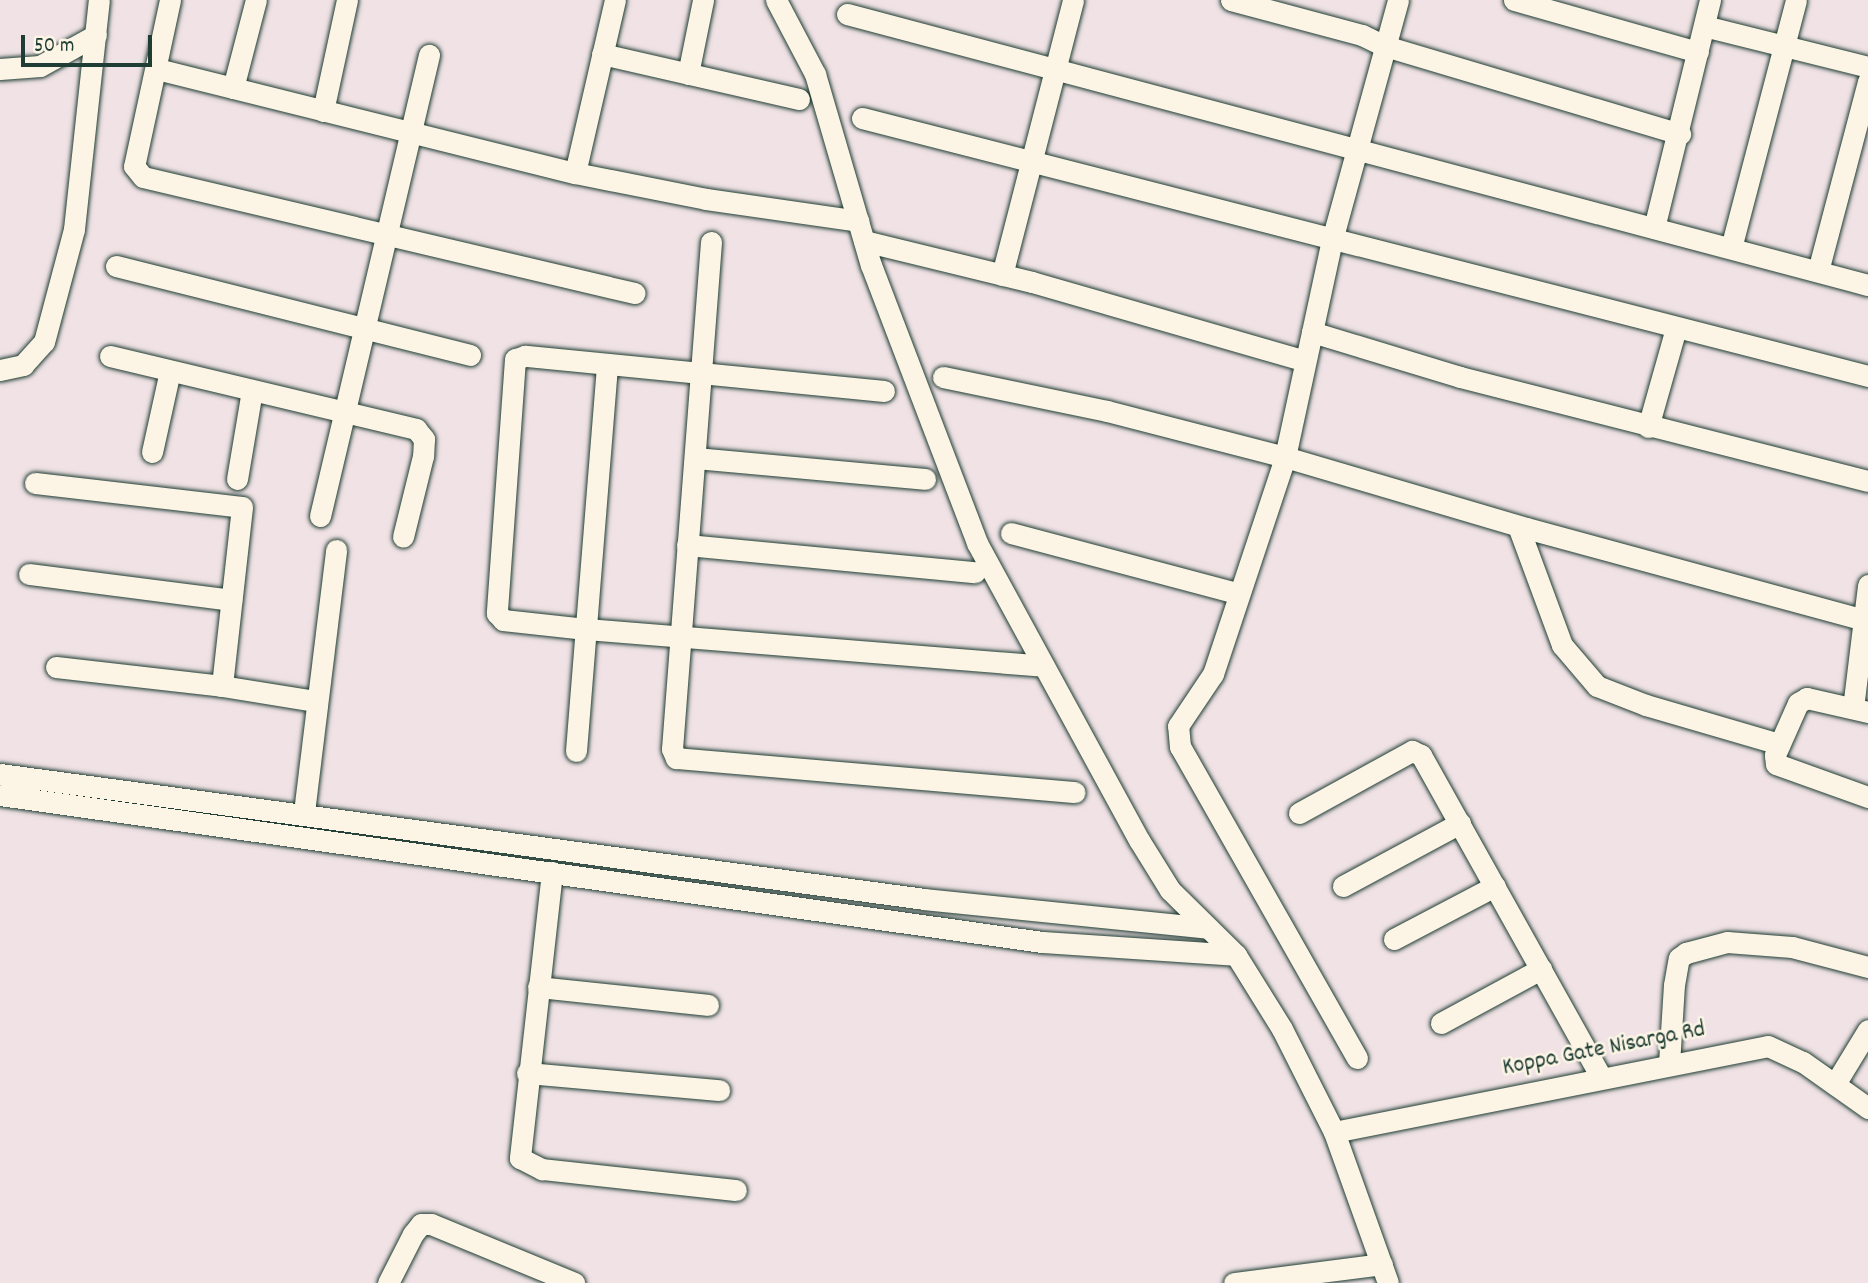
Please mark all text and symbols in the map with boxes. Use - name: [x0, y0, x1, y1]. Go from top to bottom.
- scale bar: [24, 21, 156, 65]
- text: 50 m: [34, 32, 74, 62]
- street label: Koppa Gate Nisarga Rd: [1500, 1016, 1708, 1084]

